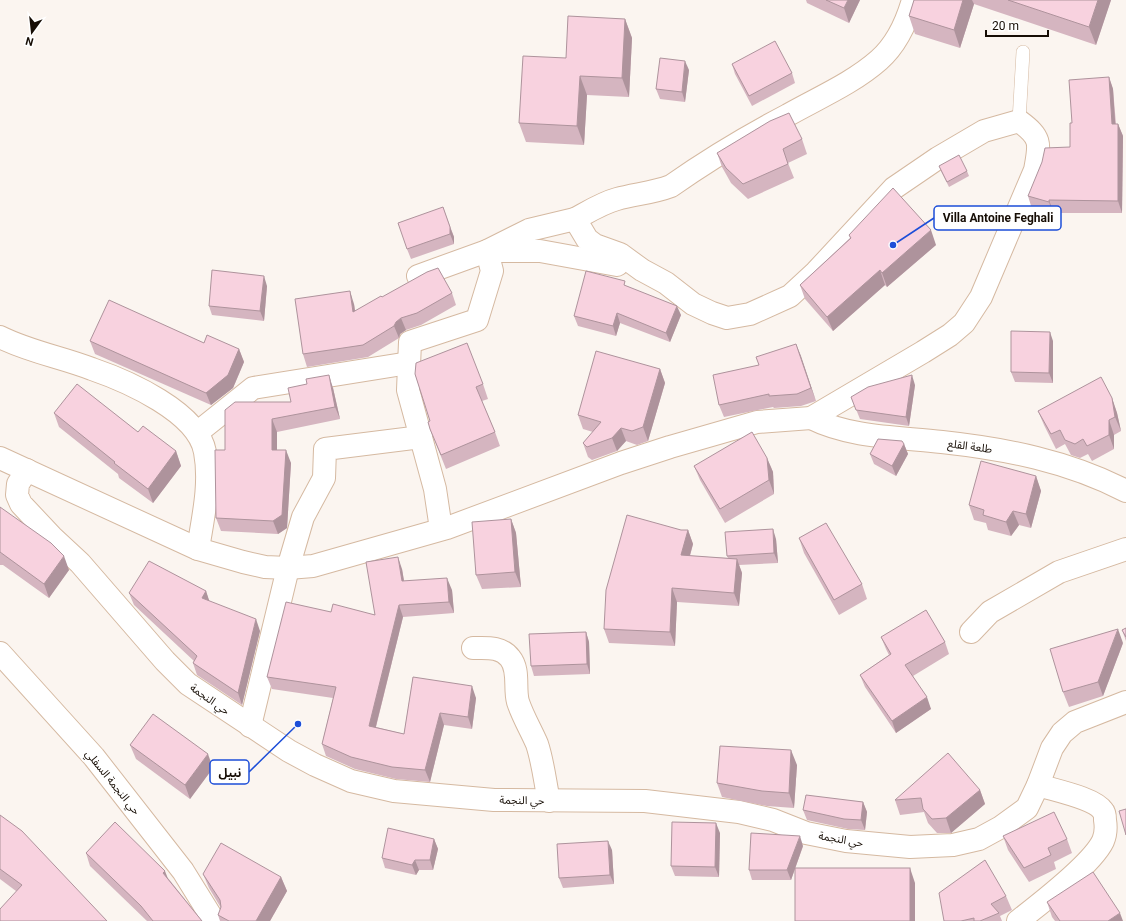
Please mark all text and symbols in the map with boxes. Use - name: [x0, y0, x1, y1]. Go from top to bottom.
- north arrow: [12, 12, 52, 52]
- scale bar: [986, 12, 1048, 38]
- text: 20 m: [992, 19, 1019, 33]
- text: N: [24, 34, 35, 48]
- callout: Villa Antoine Feghali: [934, 206, 1061, 230]
- text: Villa Antoine Feghali: [943, 211, 1053, 225]
- street label: طلعة القلع: [947, 437, 993, 457]
- street label: حي النجمة: [186, 681, 232, 720]
- street label: حي النجمة السفلي: [81, 747, 143, 819]
- callout: نبيل: [210, 760, 249, 784]
- text: نبيل: [219, 766, 242, 780]
- street label: حي النجمة: [499, 794, 545, 810]
- street label: حي النجمة: [817, 829, 865, 852]

